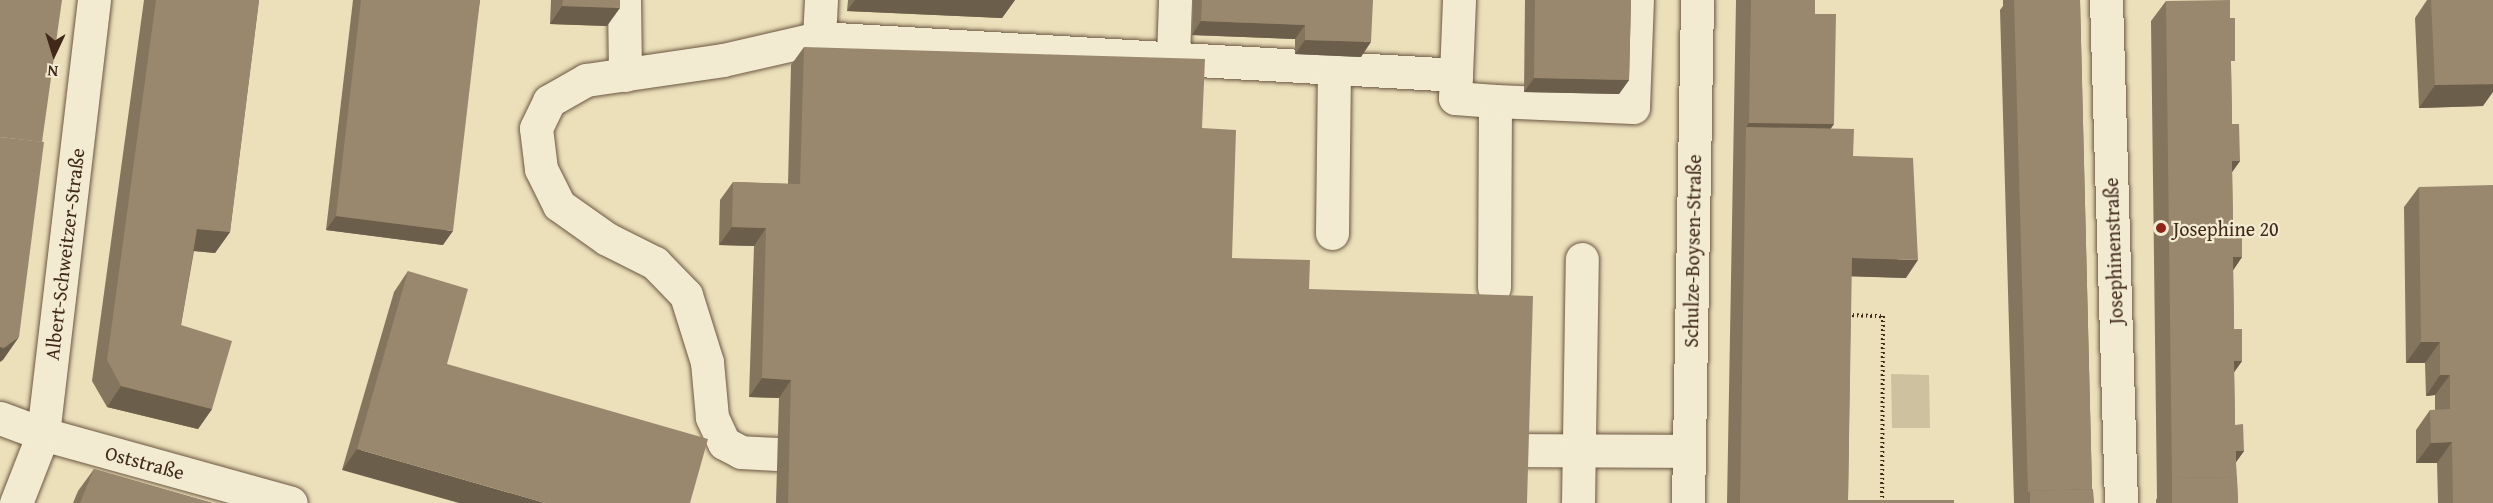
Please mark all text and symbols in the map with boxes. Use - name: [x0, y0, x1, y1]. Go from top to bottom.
- north arrow: [24, 24, 84, 84]
- text: N: [47, 60, 59, 84]
- street label: Albert-Schweitzer-Straße: [39, 146, 89, 362]
- street label: Schulze-Boysen-Straße: [1678, 154, 1706, 348]
- street label: Josephinenstraße: [2098, 177, 2128, 325]
- place label: Josephine 20: [2173, 216, 2279, 240]
- marker: Josephine 20: [2154, 221, 2168, 235]
- street label: Oststraße: [103, 440, 187, 484]

